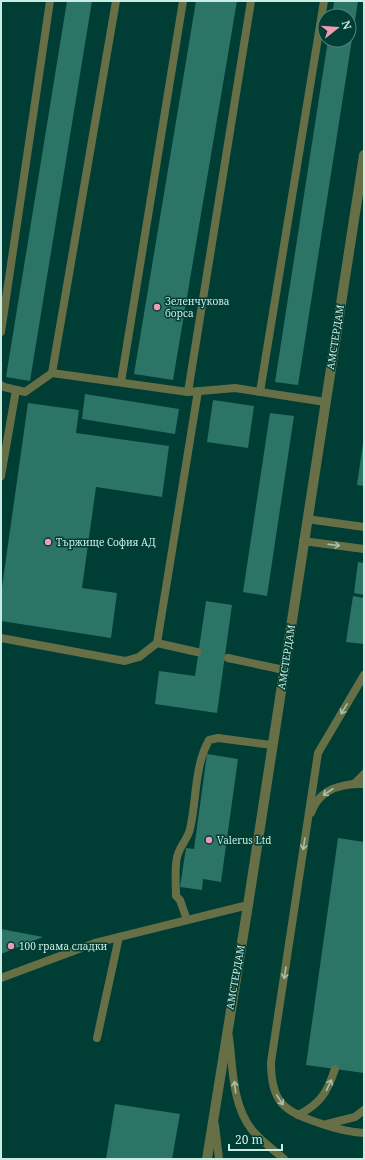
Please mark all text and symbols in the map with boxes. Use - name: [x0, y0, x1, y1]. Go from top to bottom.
- north arrow: [317, 8, 357, 48]
- text: N: [339, 19, 356, 32]
- place label: Зеленчукова борса: [165, 294, 230, 320]
- marker: Зеленчукова борса: [152, 302, 162, 312]
- street label: АМСТЕРДАМ: [323, 303, 347, 370]
- place label: Тържище София АД: [56, 535, 156, 549]
- marker: Тържище София АД: [43, 537, 53, 547]
- one-way arrow: [327, 541, 340, 549]
- street label: АМСТЕРДАМ: [274, 623, 298, 690]
- one-way arrow: [340, 702, 348, 714]
- one-way arrow: [323, 788, 334, 796]
- place label: Valerus Ltd: [217, 833, 271, 847]
- marker: Valerus Ltd: [204, 835, 214, 845]
- one-way arrow: [300, 837, 308, 850]
- place label: 100 грама сладки: [19, 939, 108, 953]
- marker: 100 грама сладки: [6, 941, 16, 951]
- street label: АМСТЕРДАМ: [222, 943, 248, 1010]
- one-way arrow: [281, 966, 289, 979]
- one-way arrow: [326, 1079, 333, 1091]
- one-way arrow: [231, 1081, 239, 1094]
- one-way arrow: [276, 1094, 284, 1105]
- scale bar: [229, 1126, 282, 1152]
- text: 20 m: [235, 1131, 263, 1148]

